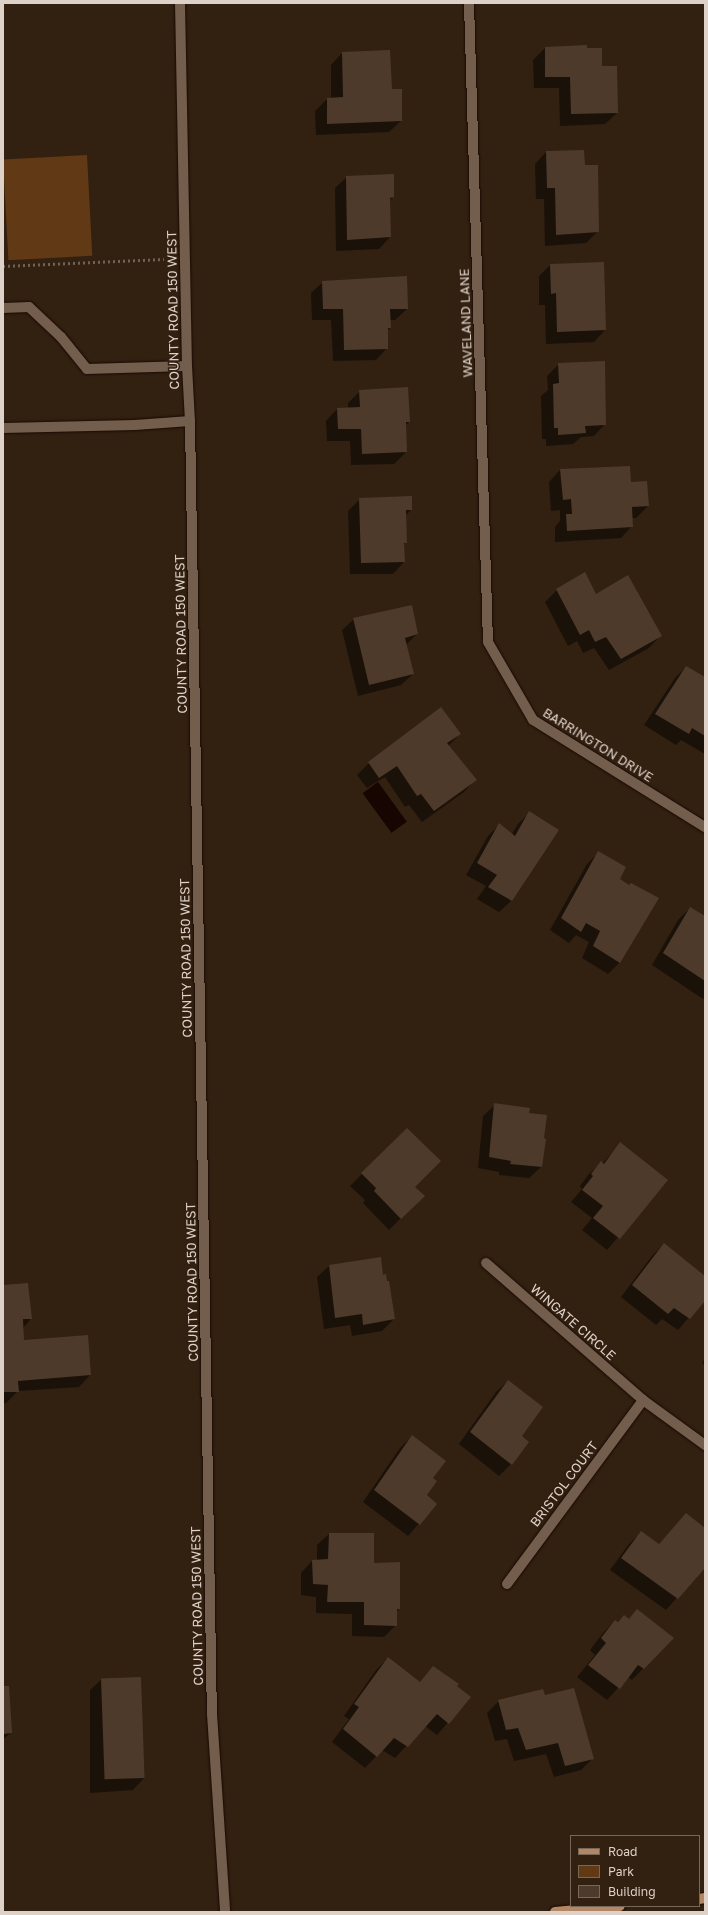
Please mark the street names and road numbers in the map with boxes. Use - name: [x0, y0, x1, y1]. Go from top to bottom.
- street label: COUNTY ROAD 150 WEST: [164, 230, 182, 390]
- street label: WAVELAND LANE: [456, 268, 476, 378]
- street label: COUNTY ROAD 150 WEST: [172, 554, 190, 714]
- street label: BARRINGTON DRIVE: [540, 705, 656, 785]
- street label: COUNTY ROAD 150 WEST: [177, 878, 195, 1038]
- street label: COUNTY ROAD 150 WEST: [183, 1202, 201, 1362]
- street label: WINGATE CIRCLE: [527, 1281, 619, 1363]
- street label: BRISTOL COURT: [527, 1438, 601, 1530]
- street label: COUNTY ROAD 150 WEST: [188, 1526, 206, 1686]

